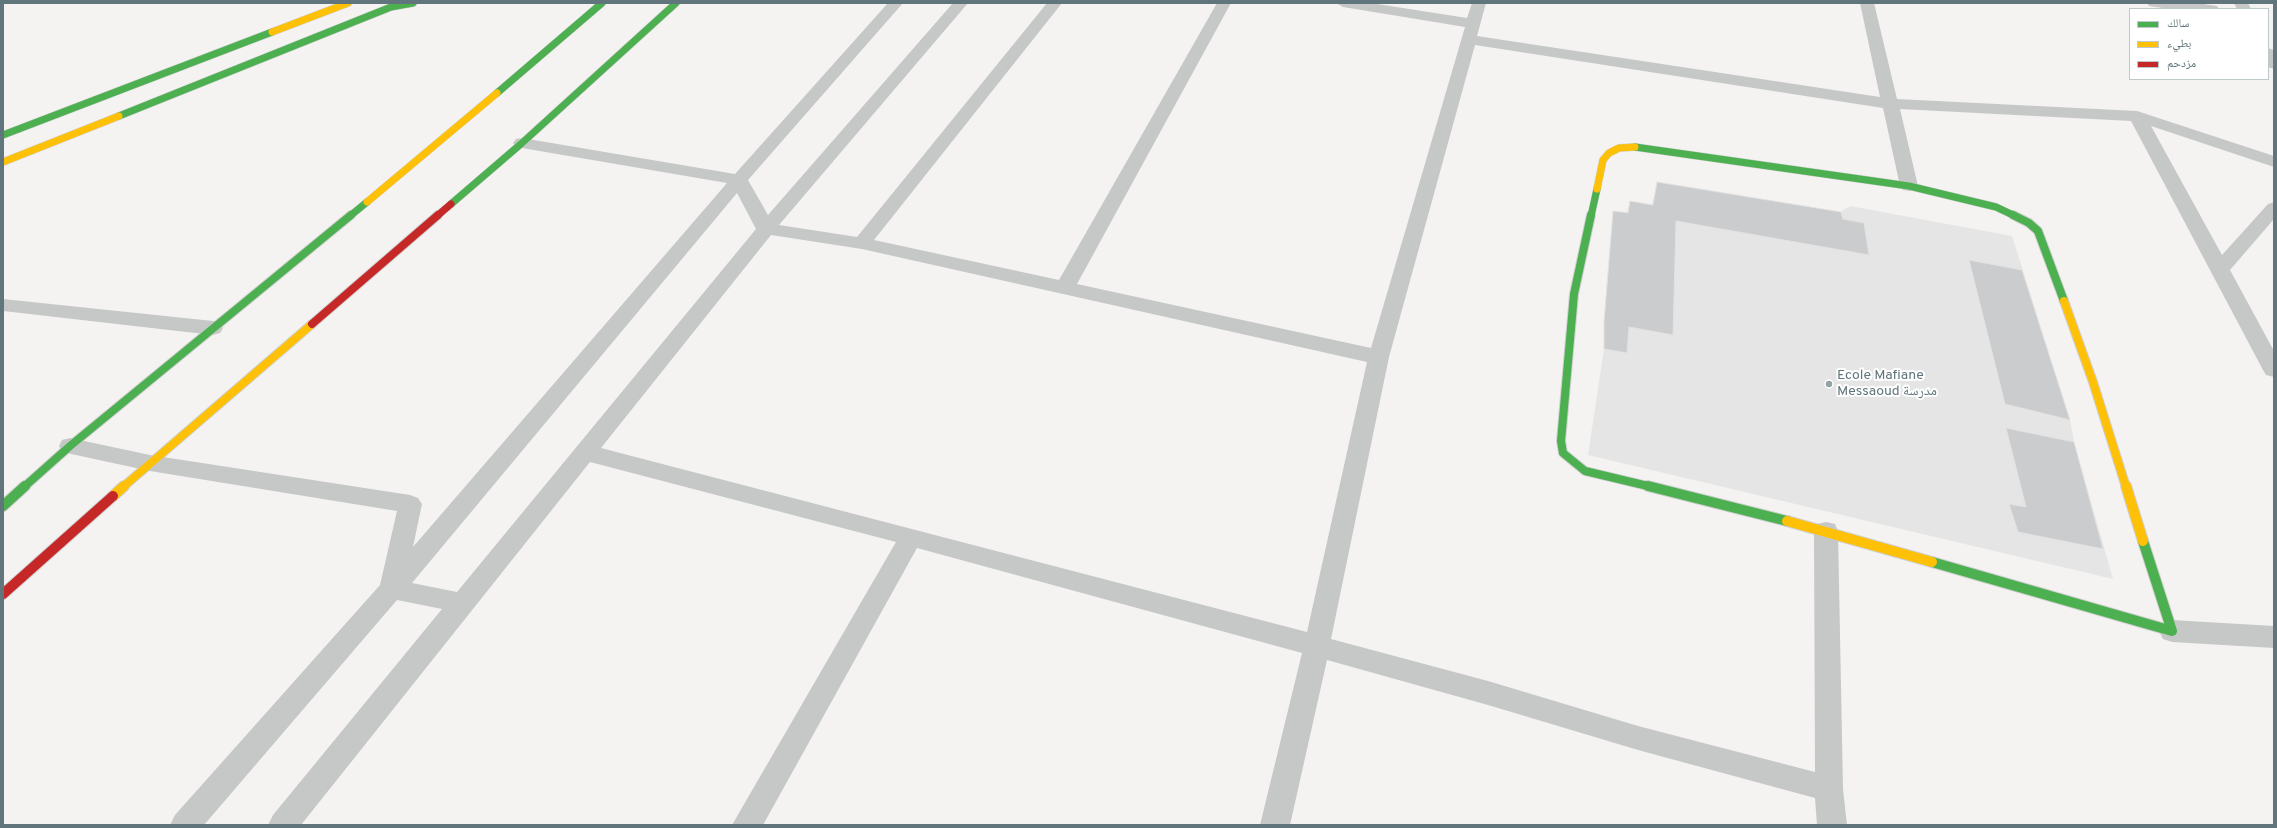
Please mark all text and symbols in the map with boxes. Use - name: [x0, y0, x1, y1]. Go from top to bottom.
- legend: [2129, 8, 2269, 80]
- text: سالك: [2167, 16, 2189, 32]
- text: بطيء: [2167, 36, 2191, 52]
- text: مزدحم: [2167, 56, 2196, 72]
- place label: Ecole Mafiane Messaoud مدرسة: [1837, 368, 1937, 400]
- marker: Ecole Mafiane Messaoud مدرسة: [1824, 379, 1834, 389]

